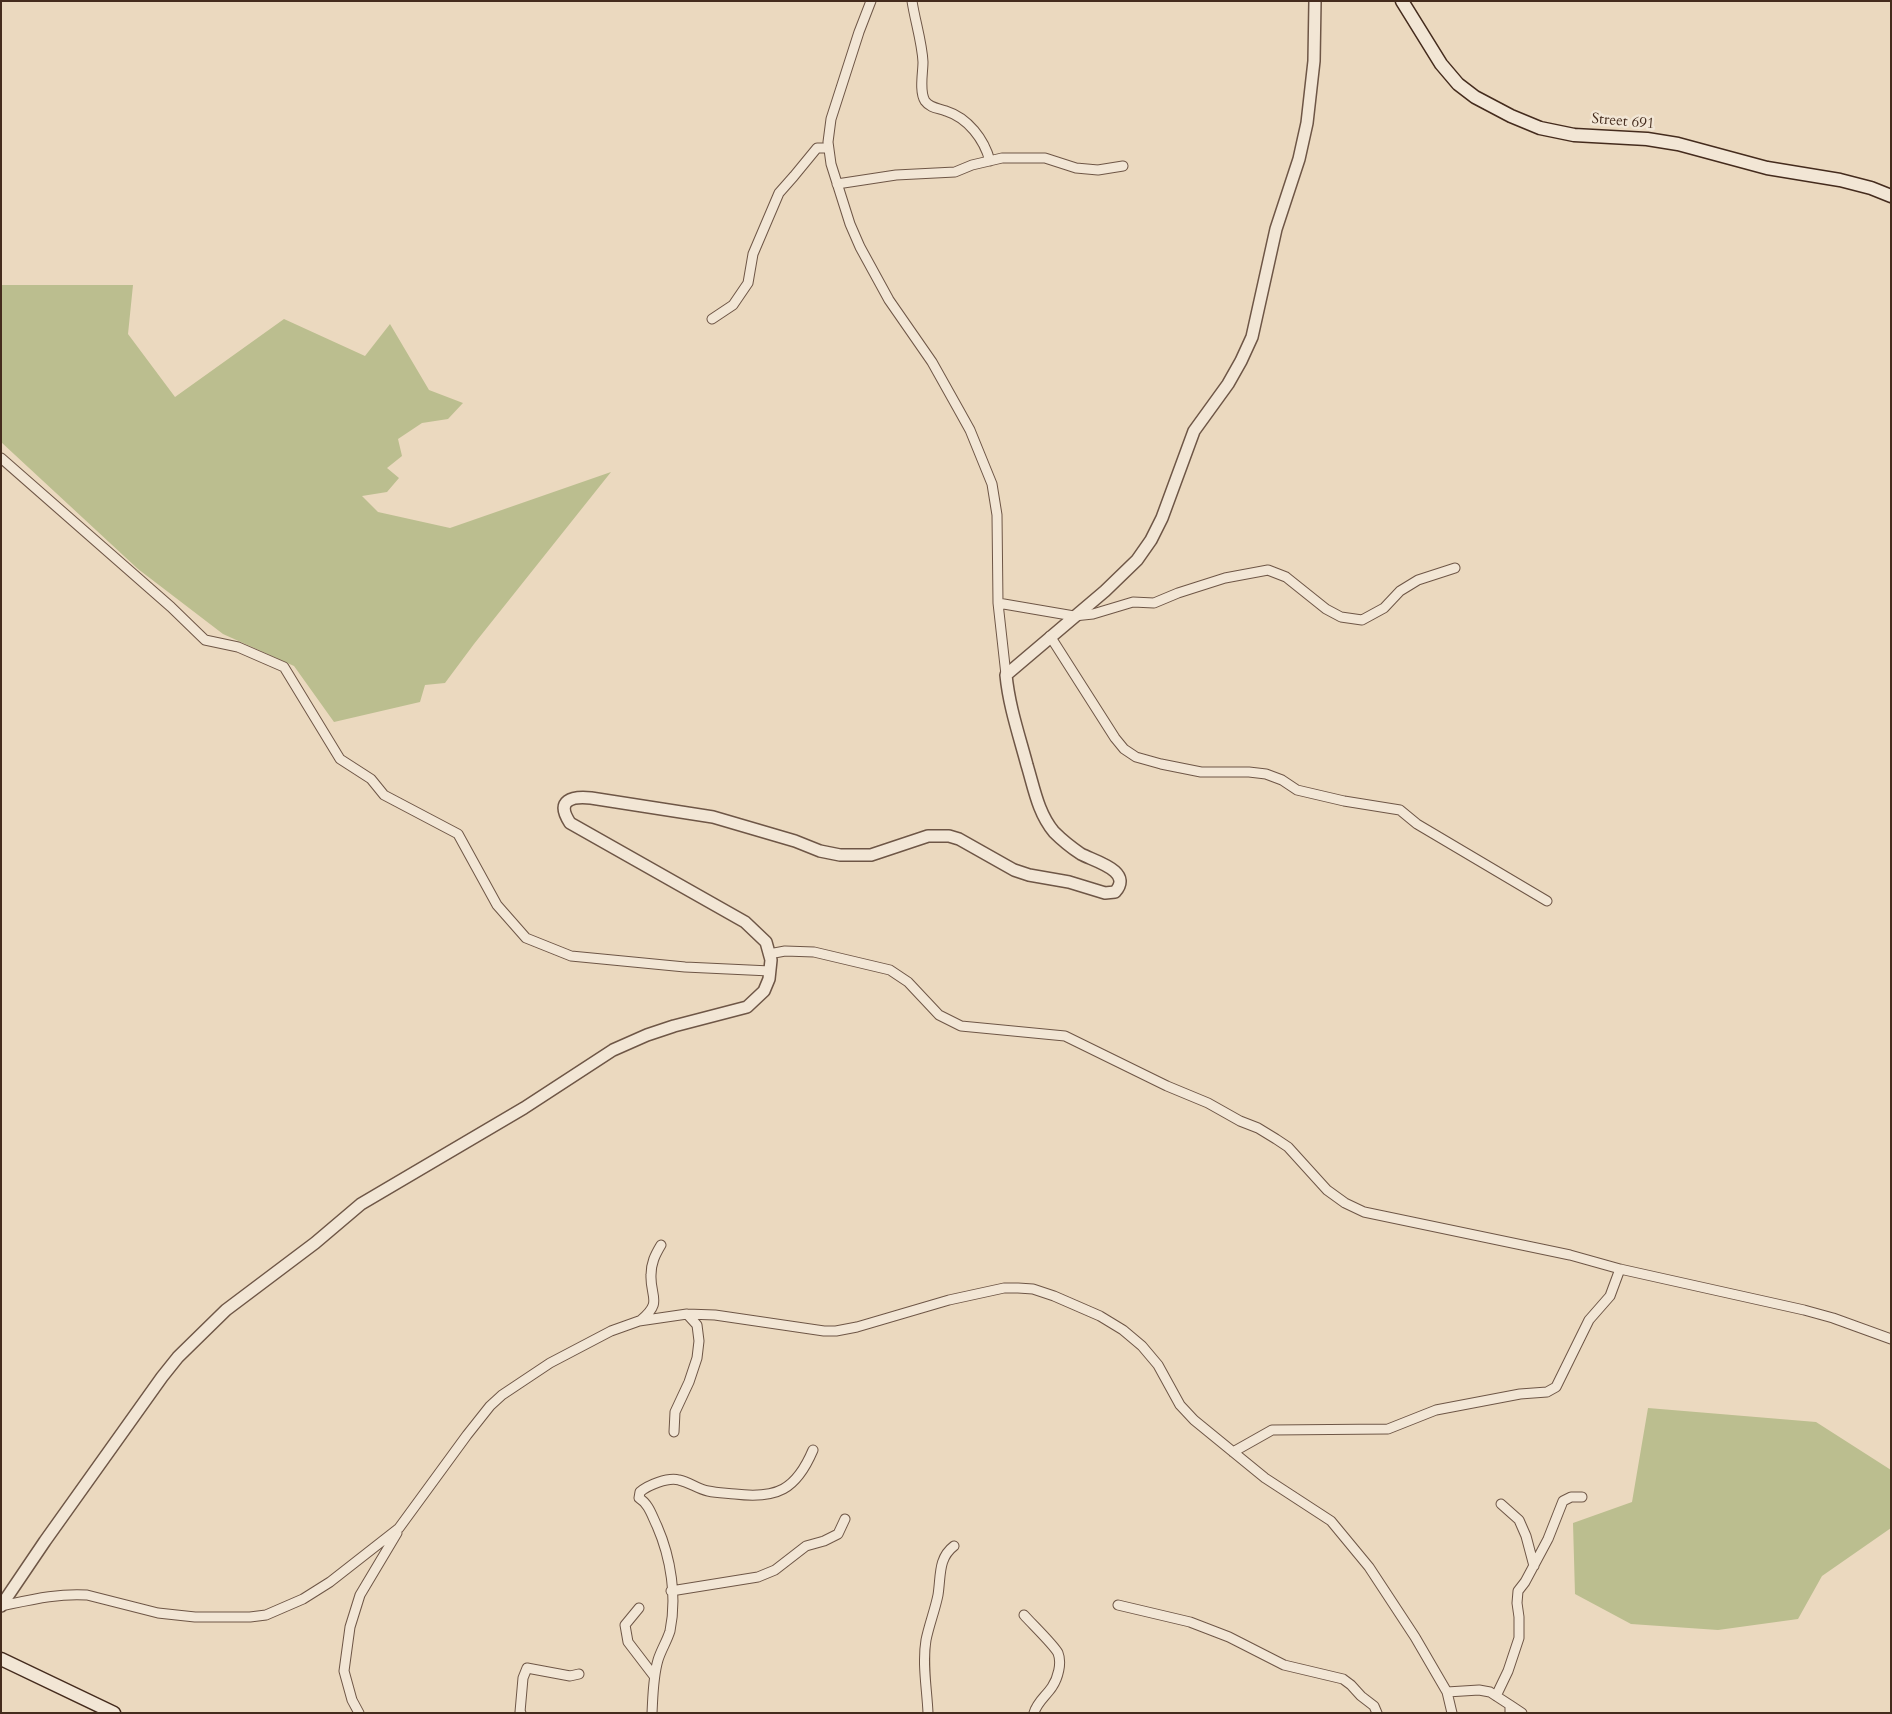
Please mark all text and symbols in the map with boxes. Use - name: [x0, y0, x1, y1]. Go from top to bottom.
- street label: Street 691: [1591, 110, 1655, 134]

